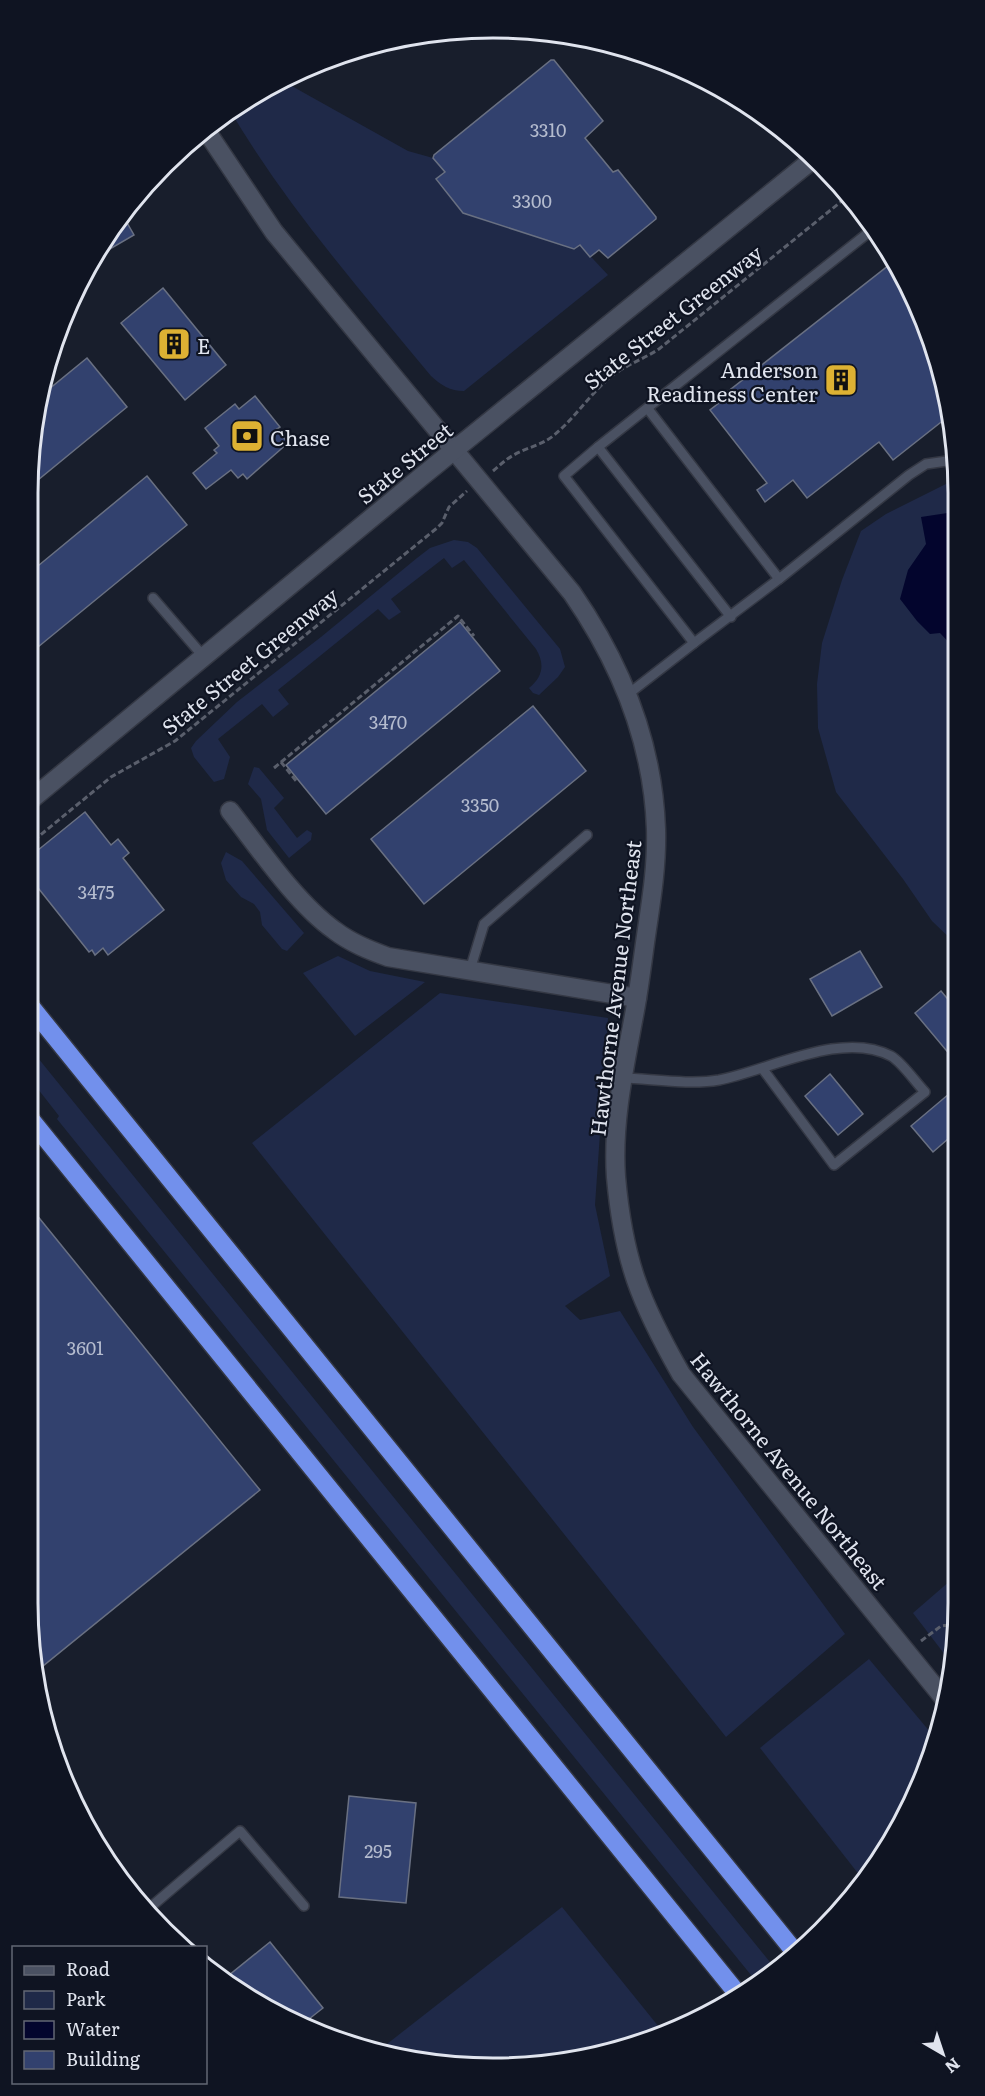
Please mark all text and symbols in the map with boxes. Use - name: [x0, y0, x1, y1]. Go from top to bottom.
- house number: 3310: [530, 116, 566, 143]
- house number: 3300: [512, 187, 552, 214]
- street label: State Street Greenway: [576, 236, 769, 396]
- building icon: E: [156, 326, 192, 362]
- place label: E: [197, 329, 210, 360]
- place label: Anderson Readiness Center: [646, 353, 818, 408]
- building icon: Anderson Readiness Center: [823, 362, 859, 398]
- street label: State Street: [350, 413, 459, 510]
- bank icon: Chase: [229, 418, 265, 454]
- place label: Chase: [270, 421, 330, 452]
- street label: State Street Greenway: [154, 578, 345, 741]
- house number: 3470: [369, 708, 407, 735]
- house number: 3350: [461, 791, 499, 818]
- street label: Hawthorne Avenue Northeast: [580, 838, 648, 1138]
- house number: 3475: [78, 878, 114, 905]
- house number: 3601: [66, 1334, 104, 1361]
- street label: Hawthorne Avenue Northeast: [684, 1344, 896, 1596]
- house number: 295: [364, 1837, 392, 1864]
- legend: [12, 1946, 207, 2084]
- text: Road: [66, 1955, 110, 1982]
- text: Park: [66, 1985, 107, 2012]
- text: Water: [66, 2015, 120, 2042]
- north arrow: [913, 2024, 973, 2084]
- text: Building: [66, 2045, 141, 2072]
- text: N: [940, 2053, 966, 2080]

